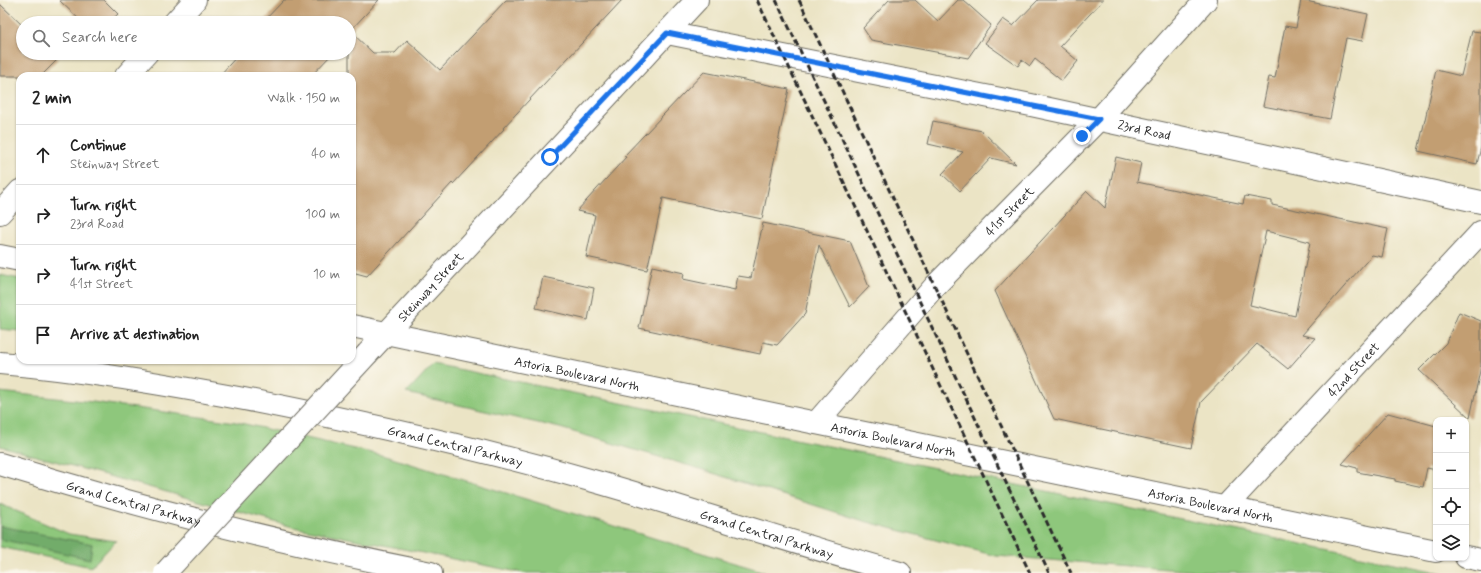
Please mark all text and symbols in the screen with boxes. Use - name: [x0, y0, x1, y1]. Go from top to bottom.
- search box: [16, 16, 356, 60]
- icon: search: [30, 27, 52, 49]
- text: Search here: [62, 28, 138, 48]
- text: 2 min: [32, 87, 72, 109]
- text: Walk · 150 m: [267, 90, 340, 107]
- street label: 23rd Road: [1116, 117, 1172, 145]
- route end: [1073, 127, 1091, 145]
- text: Continue: [70, 136, 126, 156]
- icon: ahead: [32, 144, 54, 166]
- text: 40 m: [311, 146, 340, 163]
- route start: [541, 148, 559, 166]
- text: Steinway Street: [70, 156, 160, 173]
- street label: 41st Street: [982, 183, 1038, 240]
- text: Turn right: [70, 196, 137, 216]
- icon: right: [32, 204, 54, 226]
- text: 100 m: [305, 206, 340, 223]
- text: 23rd Road: [70, 216, 124, 233]
- street label: Steinway Street: [394, 249, 468, 326]
- text: Turn right: [70, 256, 137, 276]
- icon: right: [32, 264, 54, 286]
- text: 10 m: [313, 266, 340, 283]
- text: 41st Street: [70, 276, 133, 293]
- icon: arrive: [32, 324, 54, 346]
- text: Arrive at destination: [70, 325, 199, 345]
- street label: 42nd Street: [1324, 339, 1384, 401]
- street label: Astoria Boulevard North: [513, 353, 641, 396]
- map controls: [1433, 417, 1469, 561]
- button: +: [1433, 417, 1469, 453]
- street label: Astoria Boulevard North: [829, 419, 957, 462]
- street label: Grand Central Parkway: [385, 422, 525, 472]
- button: −: [1433, 453, 1469, 489]
- street label: Grand Central Parkway: [64, 477, 203, 530]
- street label: Astoria Boulevard North: [1146, 485, 1274, 527]
- button: locate: [1433, 489, 1469, 525]
- street label: Grand Central Parkway: [697, 506, 836, 564]
- button: layers: [1433, 525, 1469, 561]

